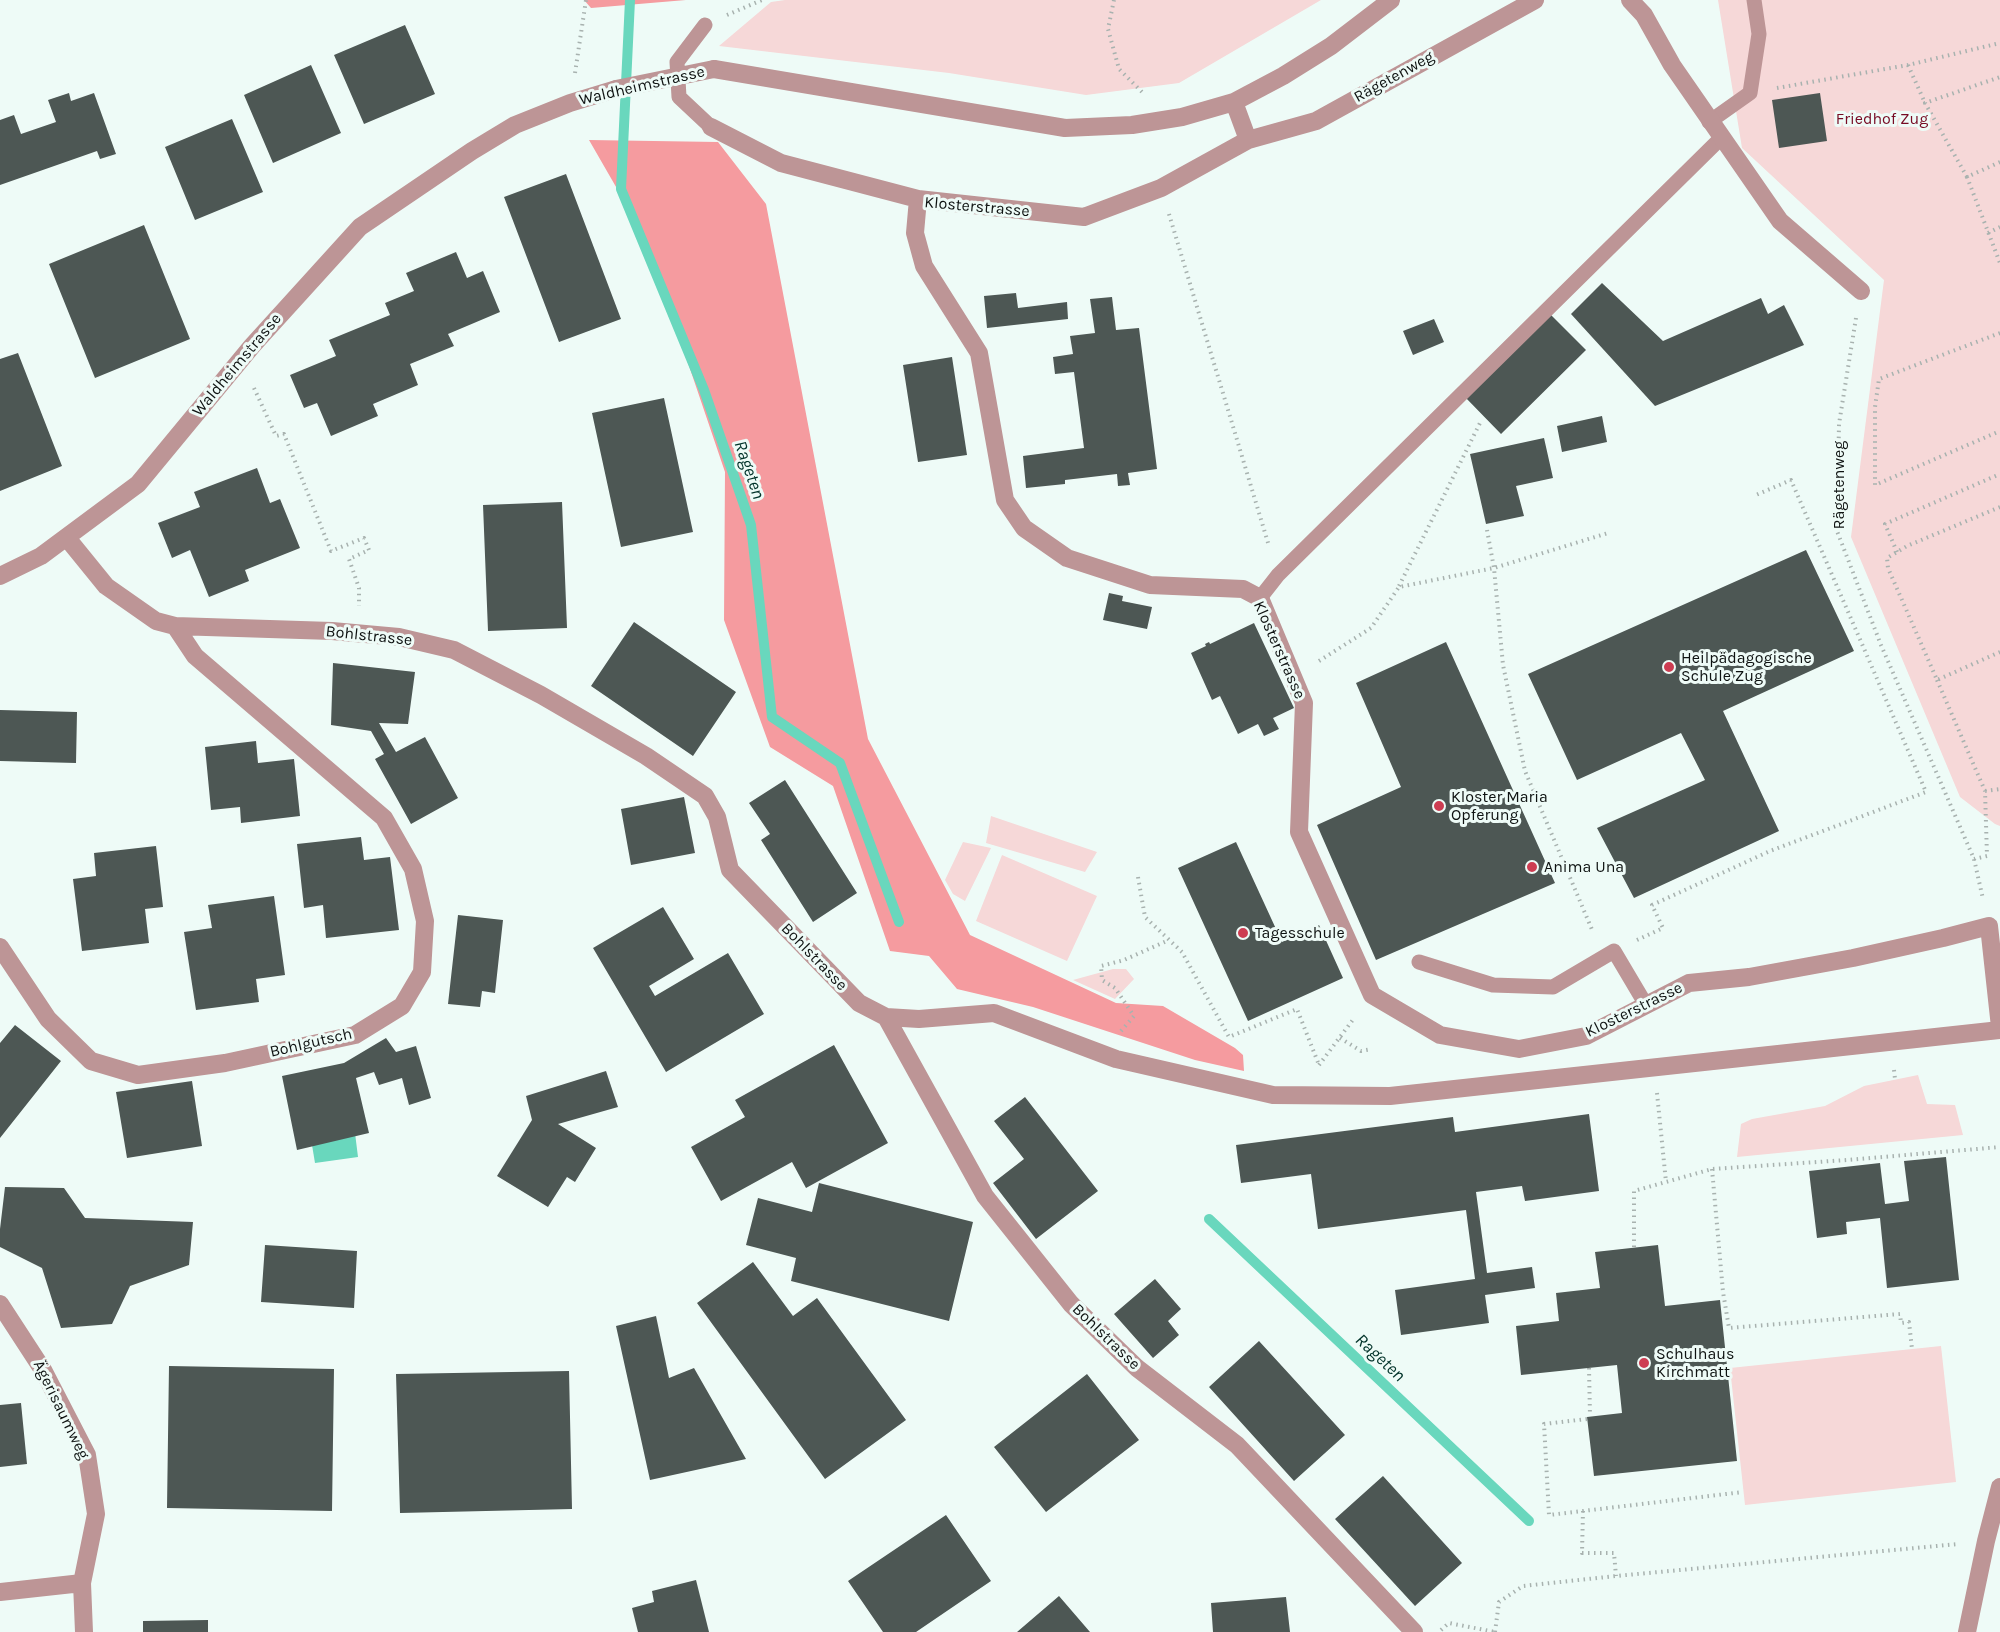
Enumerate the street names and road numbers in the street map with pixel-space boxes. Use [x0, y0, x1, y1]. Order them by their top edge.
street label: Rägetenweg [1351, 47, 1437, 107]
street label: Waldheimstrasse [577, 62, 707, 110]
street label: Klosterstrasse [924, 193, 1030, 221]
street label: Waldheimstrasse [188, 310, 286, 420]
street label: Rägetenweg [1829, 441, 1849, 529]
street label: Klosterstrasse [1249, 598, 1309, 702]
street label: Bohlstrasse [325, 622, 413, 650]
street label: Bohlstrasse [777, 919, 851, 995]
street label: Klosterstrasse [1582, 978, 1686, 1042]
street label: Bohlgutsch [268, 1024, 354, 1062]
street label: Bohlstrasse [1068, 1300, 1144, 1374]
street label: Ägerisaumweg [29, 1357, 93, 1463]

